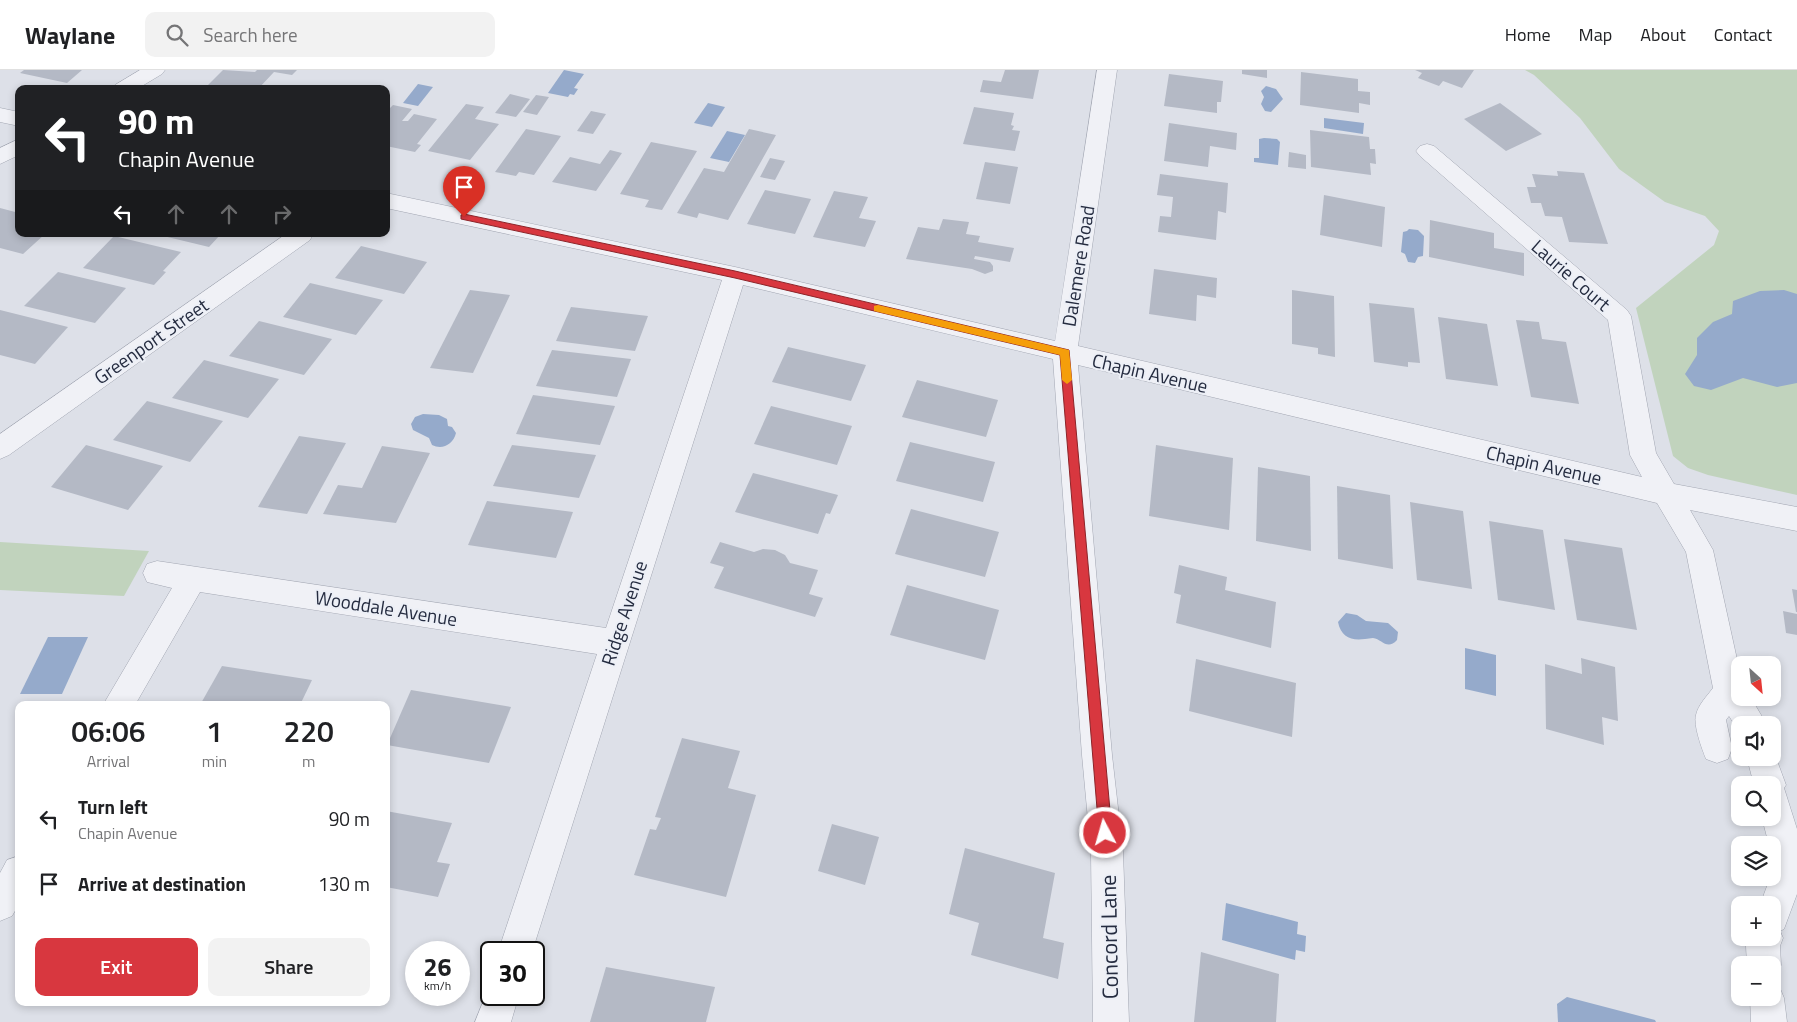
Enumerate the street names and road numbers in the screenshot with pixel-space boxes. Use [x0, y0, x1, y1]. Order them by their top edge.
street label: Dalemere Road [1054, 203, 1101, 329]
street label: Laurie Court [1525, 232, 1618, 318]
street label: Greenport Street [88, 290, 214, 391]
street label: Chapin Avenue [1089, 345, 1211, 400]
street label: Chapin Avenue [1483, 437, 1605, 492]
street label: Ridge Avenue [593, 557, 654, 669]
street label: Wooddale Avenue [313, 582, 459, 633]
street label: Concord Lane [1091, 874, 1127, 1000]

